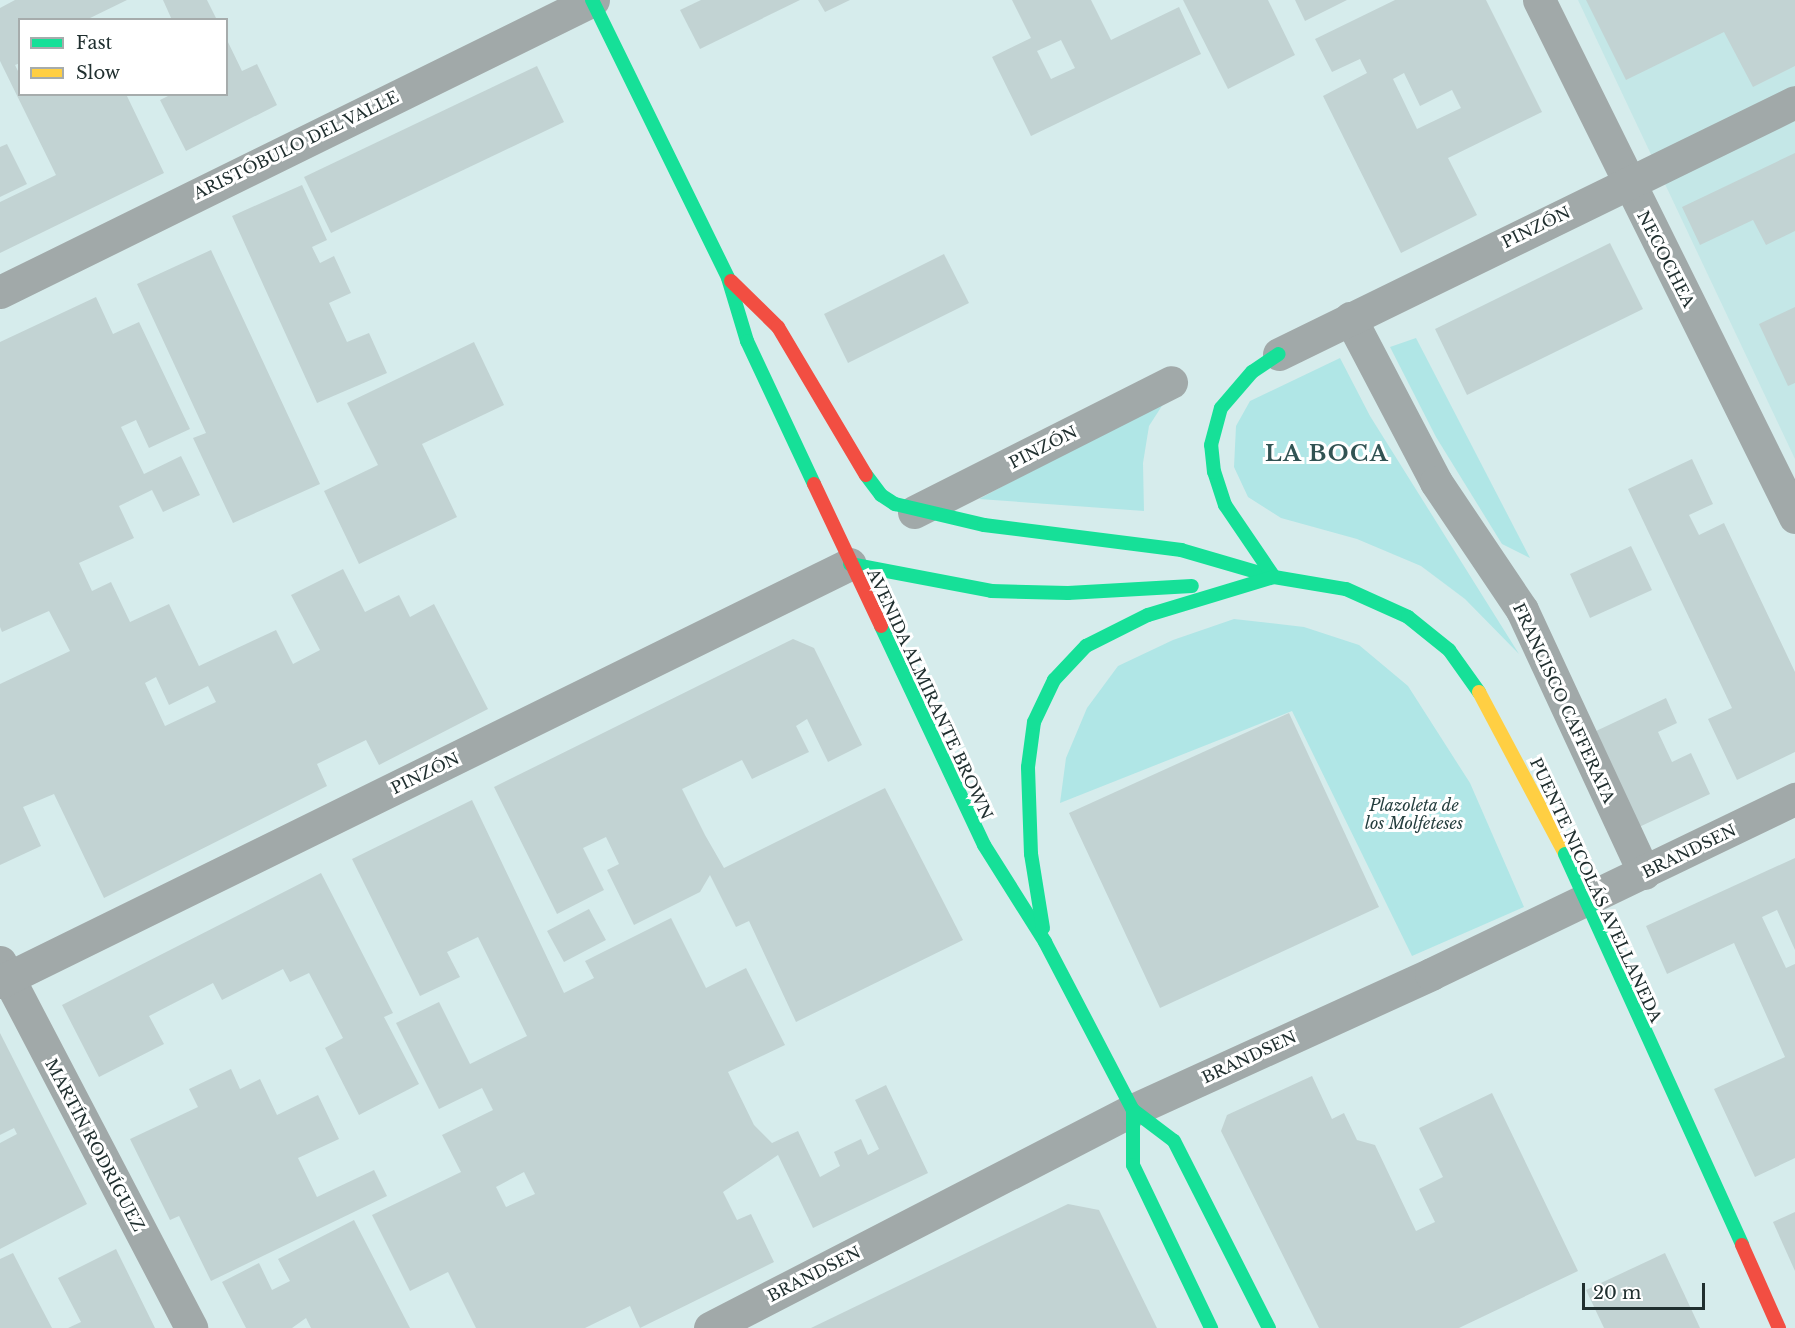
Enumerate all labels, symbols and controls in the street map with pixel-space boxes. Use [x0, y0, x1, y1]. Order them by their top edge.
legend [18, 18, 228, 96]
text: Fast [76, 32, 112, 54]
text: Slow [76, 62, 120, 84]
street label: ARISTÓBULO DEL VALLE [190, 87, 402, 203]
street label: PINZÓN [1499, 202, 1573, 252]
street label: NECOCHEA [1633, 208, 1699, 310]
street label: PINZÓN [1006, 422, 1080, 472]
district label: LA BOCA [1265, 441, 1389, 467]
street label: AVENIDA ALMIRANTE BROWN [863, 565, 997, 823]
street label: FRANCISCO CAFFERATA [1509, 600, 1619, 806]
street label: PINZÓN [388, 748, 462, 798]
street label: PUENTE NICOLÁS AVELLANEDA [1526, 754, 1666, 1026]
park label: Plazoleta de los Molfeteses [1365, 795, 1463, 833]
street label: BRANDSEN [1639, 820, 1739, 882]
street label: BRANDSEN [1199, 1027, 1299, 1087]
street label: MARTÍN RODRÍGUEZ [41, 1056, 149, 1234]
street label: BRANDSEN [764, 1242, 864, 1306]
scale bar [1585, 1271, 1708, 1309]
text: 20 m [1593, 1282, 1641, 1304]

